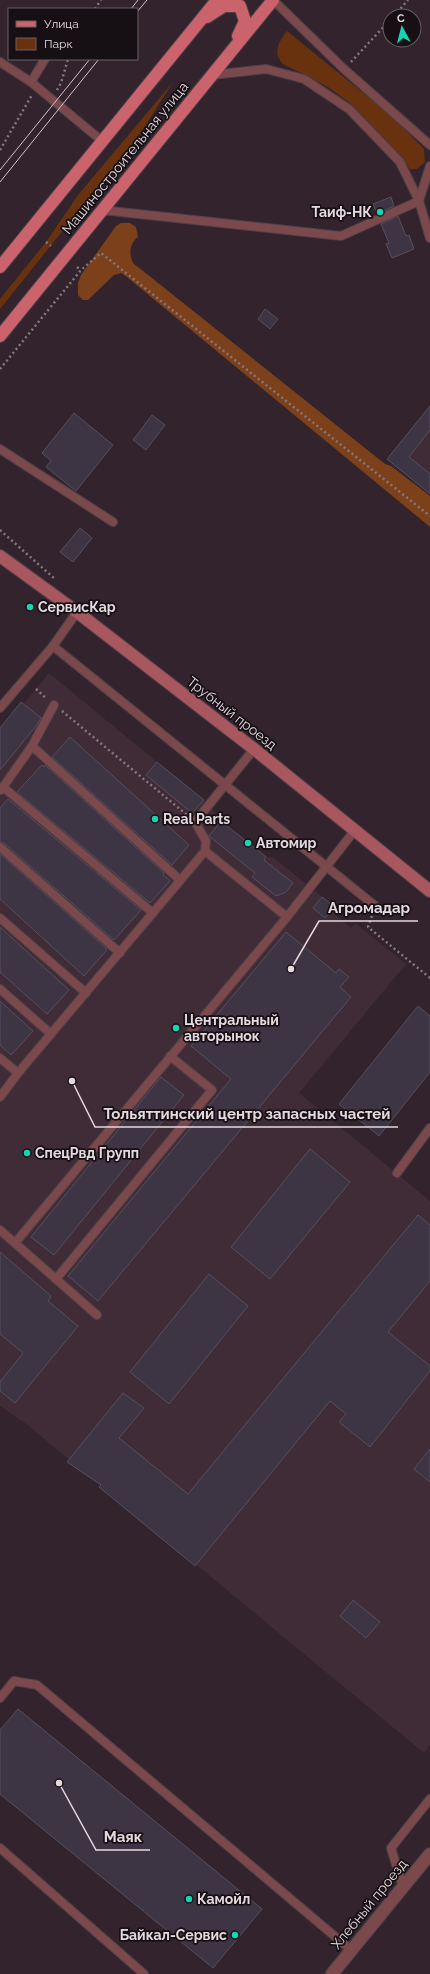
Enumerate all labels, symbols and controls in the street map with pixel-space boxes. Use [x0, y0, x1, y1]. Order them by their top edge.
legend [8, 8, 138, 60]
north arrow [382, 8, 422, 48]
text: С [396, 12, 406, 25]
text: Улица [44, 17, 79, 31]
text: Парк [44, 37, 73, 51]
street label: Машиностроительная улица [59, 79, 191, 237]
place label: Таиф-НК [312, 204, 372, 220]
marker: Таиф-НК [375, 207, 385, 217]
place label: СервисКар [38, 599, 116, 615]
marker: СервисКар [25, 602, 35, 612]
street label: Трубный проезд [184, 673, 280, 753]
place label: Real Parts [163, 811, 230, 827]
marker: Real Parts [150, 814, 160, 824]
place label: Автомир [256, 835, 317, 851]
marker: Автомир [243, 838, 253, 848]
callout: Агромадар [319, 894, 418, 921]
text: Агромадар [328, 899, 411, 917]
place label: Центральный авторынок [184, 1012, 279, 1044]
marker: Центральный авторынок [171, 1023, 181, 1033]
callout: Тольяттинский центр запасных частей [95, 1100, 398, 1127]
text: Тольяттинский центр запасных частей [103, 1105, 391, 1123]
place label: СпецРвд Групп [35, 1145, 139, 1161]
marker: СпецРвд Групп [22, 1148, 32, 1158]
callout: Маяк [96, 1823, 150, 1850]
text: Маяк [104, 1828, 143, 1846]
street label: Хлебный проезд [328, 1856, 410, 1952]
place label: Камойл [197, 1891, 250, 1907]
marker: Камойл [184, 1894, 194, 1904]
place label: Байкал-Сервис [120, 1927, 227, 1943]
marker: Байкал-Сервис [230, 1930, 240, 1940]

